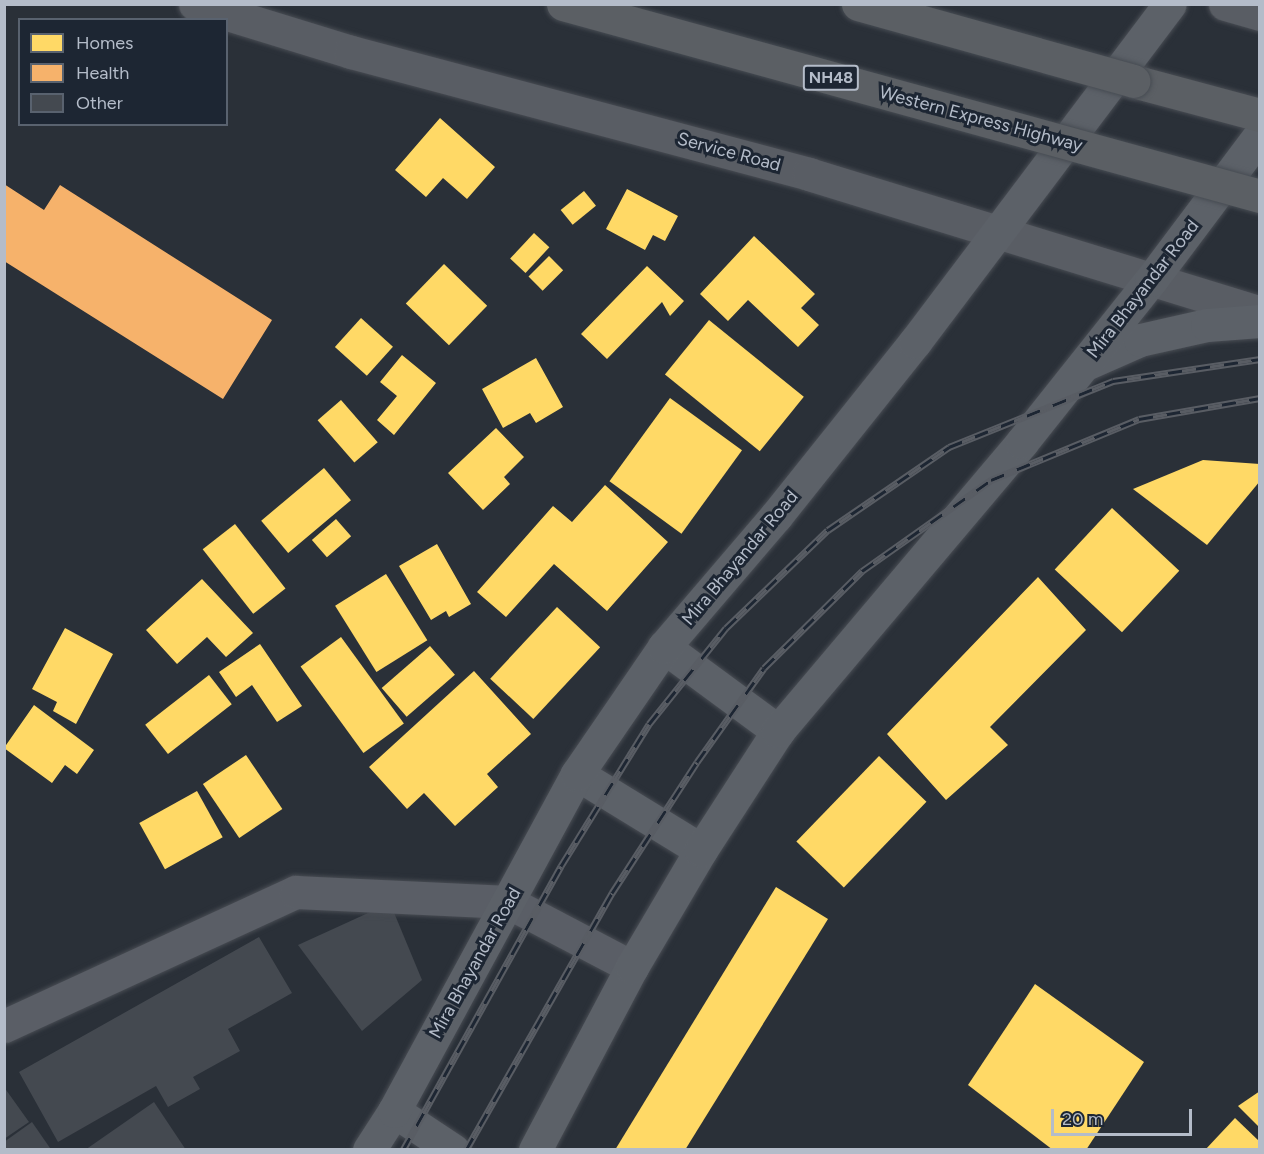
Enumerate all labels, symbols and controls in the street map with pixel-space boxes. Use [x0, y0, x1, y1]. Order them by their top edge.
legend [18, 18, 228, 126]
text: Homes [76, 32, 134, 54]
text: Health [76, 62, 129, 84]
road number: NH48 [802, 65, 860, 91]
street label: Western Express Highway [877, 81, 1085, 157]
text: Other [76, 92, 123, 114]
street label: Service Road [675, 128, 783, 176]
street label: Mira Bhayandar Road [1082, 216, 1204, 362]
street label: Mira Bhayandar Road [677, 486, 803, 630]
street label: Mira Bhayandar Road [424, 884, 526, 1042]
scale bar [1054, 1097, 1195, 1135]
text: 20 m [1062, 1108, 1103, 1130]

